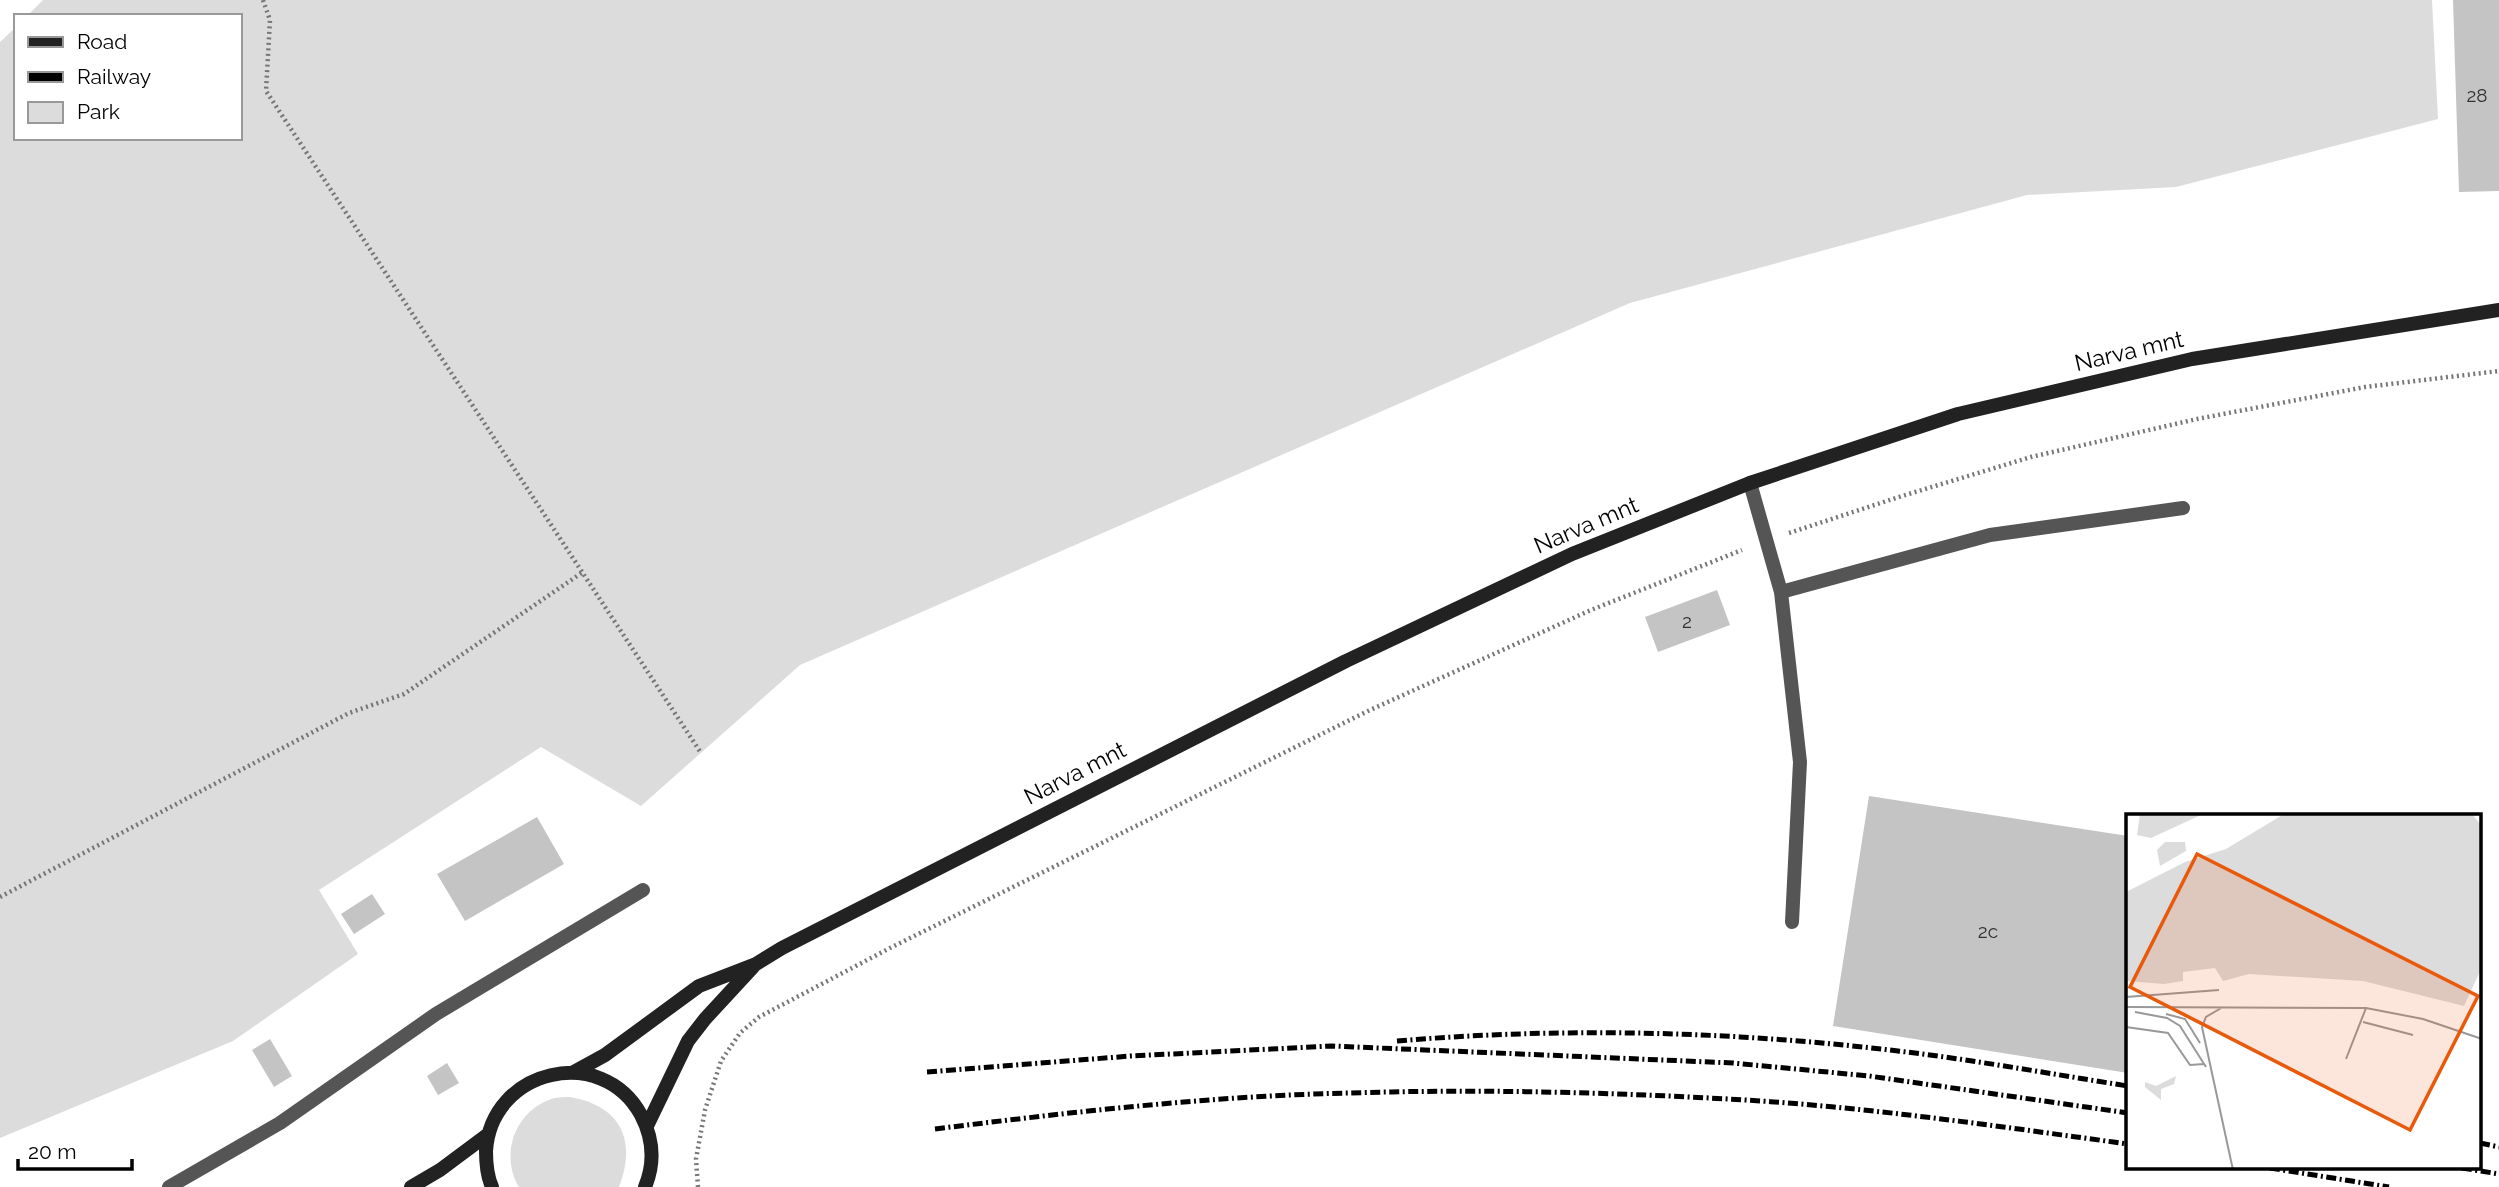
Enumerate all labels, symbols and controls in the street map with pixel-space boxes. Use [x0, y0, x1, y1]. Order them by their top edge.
legend [14, 14, 242, 140]
text: Road [77, 29, 127, 54]
text: Railway [77, 64, 151, 89]
house number: 28 [2466, 84, 2488, 106]
text: Park [77, 99, 120, 124]
street label: Narva mnt [2072, 325, 2186, 376]
street label: Narva mnt [1530, 490, 1642, 559]
house number: 2 [1682, 610, 1692, 632]
street label: Narva mnt [1019, 735, 1130, 810]
inset map [2126, 814, 2482, 1170]
house number: 2c [1978, 920, 1998, 942]
scale bar [18, 1128, 131, 1172]
text: 20 m [28, 1139, 76, 1164]

